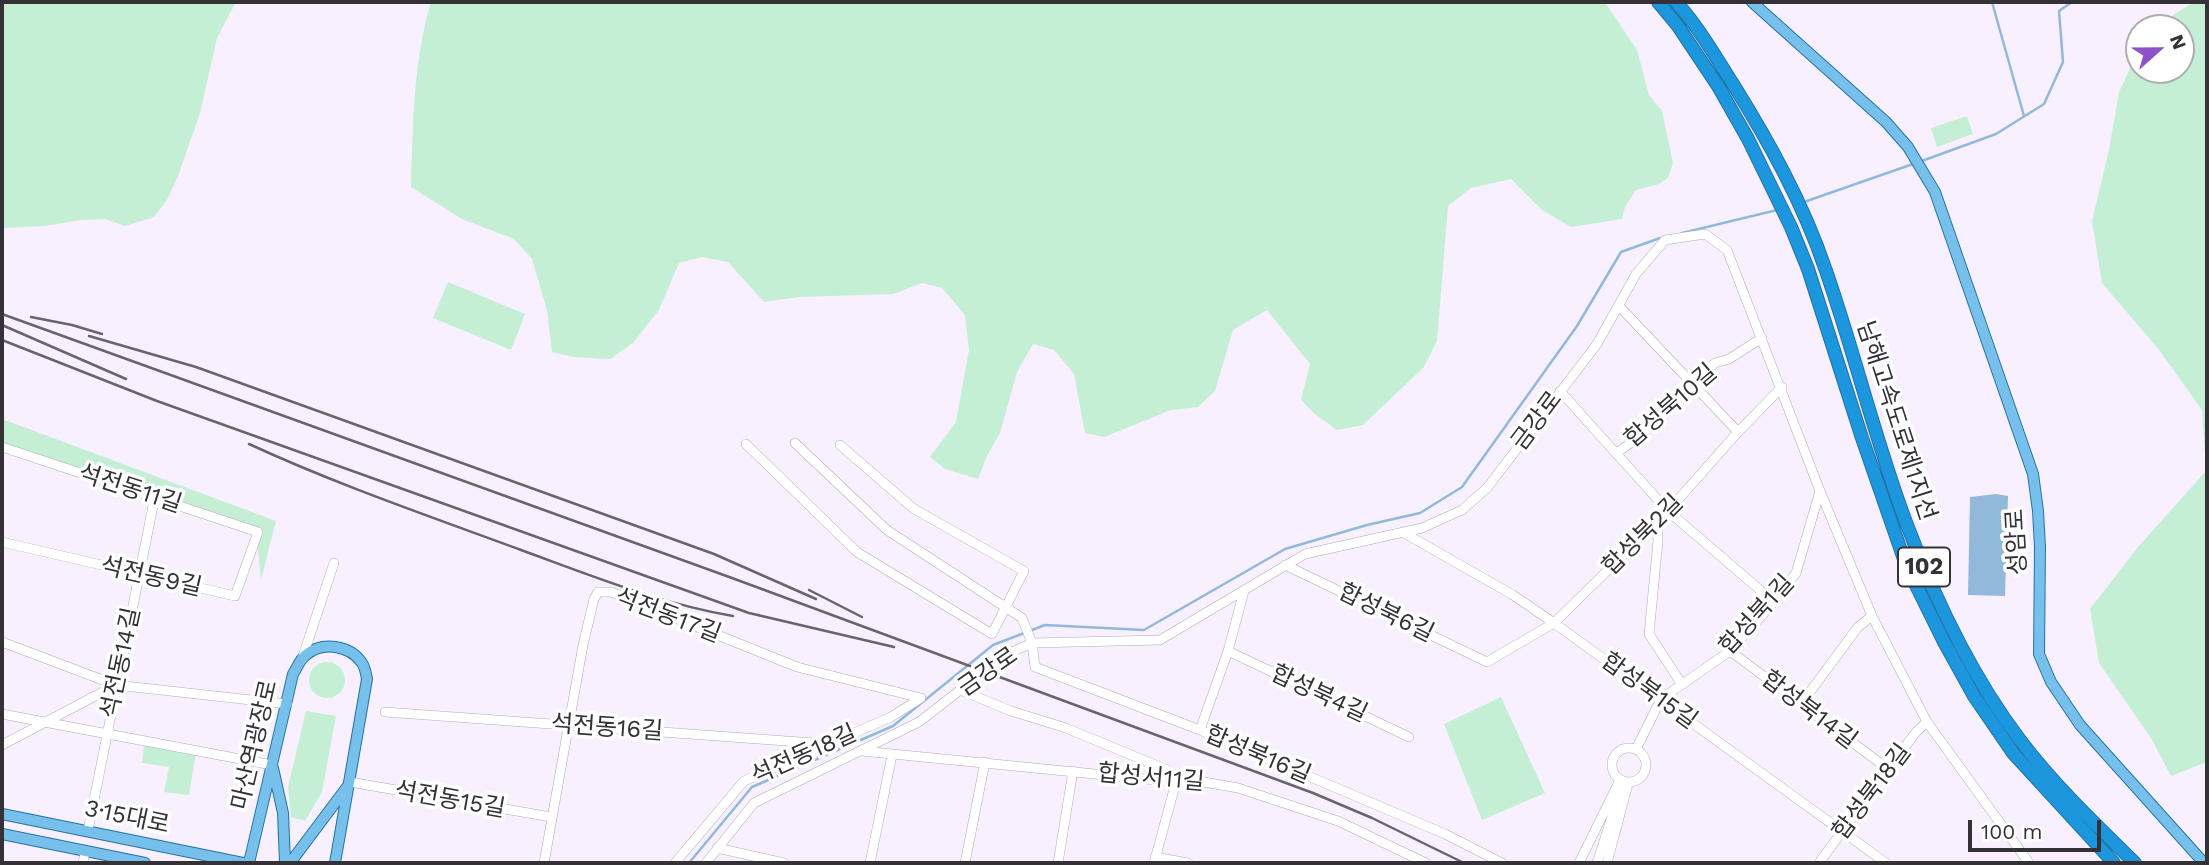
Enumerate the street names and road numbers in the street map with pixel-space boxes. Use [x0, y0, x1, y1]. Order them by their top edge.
street label: 남해고속도로제1지선 [1850, 318, 1942, 524]
street label: 합성북10길 [1619, 358, 1723, 454]
street label: 금강로 [1506, 386, 1568, 456]
street label: 석전동11길 [75, 459, 185, 519]
street label: 합성북2길 [1597, 489, 1689, 581]
street label: 성암로 [2001, 508, 2033, 576]
road number: 102 [1898, 548, 1950, 586]
street label: 석전동9길 [98, 551, 204, 603]
street label: 합성북1길 [1714, 569, 1800, 661]
street label: 합성북6길 [1333, 578, 1439, 648]
street label: 석전동17길 [611, 583, 725, 649]
street label: 석전동14길 [95, 605, 147, 721]
street label: 금강로 [953, 641, 1023, 703]
street label: 합성북15길 [1595, 647, 1703, 735]
street label: 합성북4길 [1266, 659, 1372, 729]
street label: 합성북14길 [1755, 665, 1863, 755]
street label: 마산역광장로 [226, 677, 284, 813]
street label: 석전동16길 [550, 710, 664, 746]
street label: 석전동18길 [747, 719, 861, 791]
street label: 합성북16길 [1201, 720, 1315, 790]
street label: 합성북18길 [1827, 738, 1917, 846]
street label: 합성서11길 [1096, 759, 1206, 797]
street label: 석전동15길 [393, 776, 507, 824]
street label: 3·15대로 [82, 794, 172, 840]

